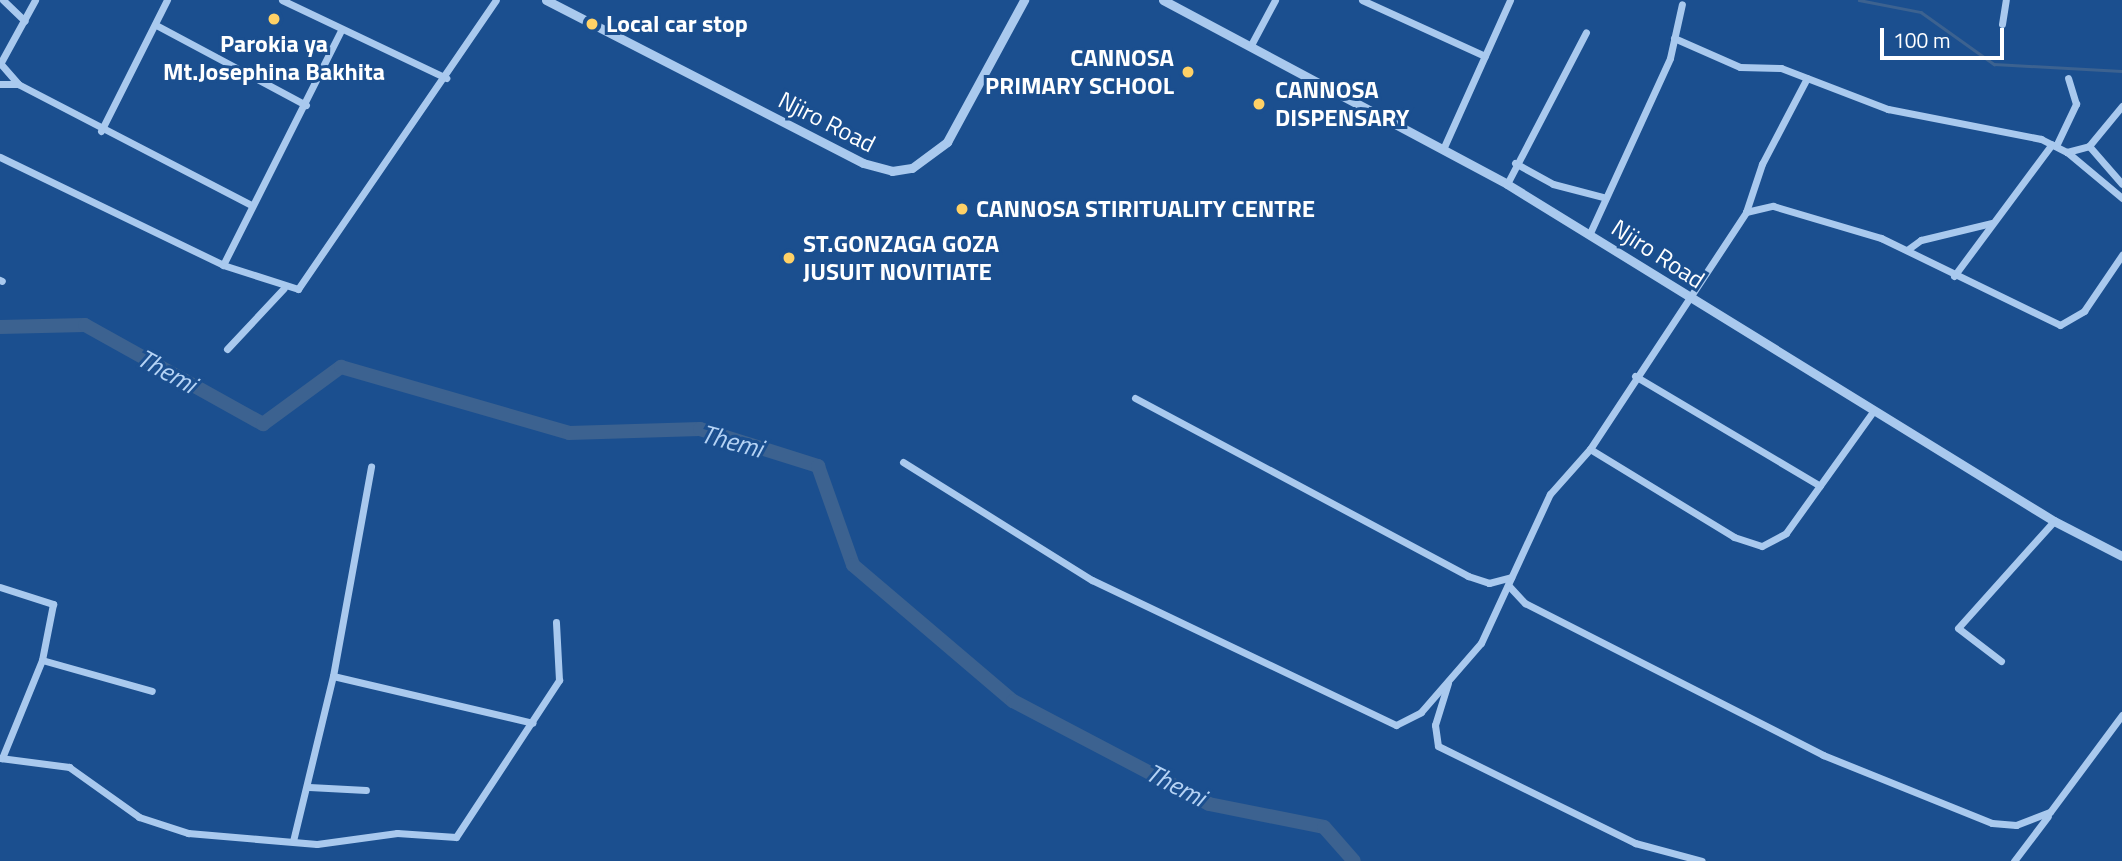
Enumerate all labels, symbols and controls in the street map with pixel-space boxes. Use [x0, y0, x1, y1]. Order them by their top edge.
place label: Local car stop [606, 10, 748, 38]
marker: Parokia ya Mt.Josephina Bakhita [266, 11, 282, 27]
scale bar [1884, 14, 2008, 58]
marker: Local car stop [584, 16, 600, 32]
text: 100 m [1893, 24, 1950, 56]
place label: Parokia ya Mt.Josephina Bakhita [163, 30, 385, 86]
place label: CANNOSA PRIMARY SCHOOL [985, 44, 1174, 100]
marker: CANNOSA PRIMARY SCHOOL [1180, 64, 1196, 80]
place label: CANNOSA DISPENSARY [1275, 76, 1409, 132]
street label: Njiro Road [774, 85, 880, 159]
marker: CANNOSA DISPENSARY [1249, 94, 1269, 114]
place label: CANNOSA STIRITUALITY CENTRE [976, 195, 1315, 223]
marker: CANNOSA STIRITUALITY CENTRE [954, 201, 970, 217]
street label: Njiro Road [1606, 213, 1710, 295]
place label: ST.GONZAGA GOZA JUSUIT NOVITIATE [803, 230, 999, 286]
marker: ST.GONZAGA GOZA JUSUIT NOVITIATE [781, 250, 797, 266]
water label: Themi [132, 342, 202, 400]
water label: Themi [698, 418, 766, 464]
water label: Themi [1141, 757, 1211, 813]

